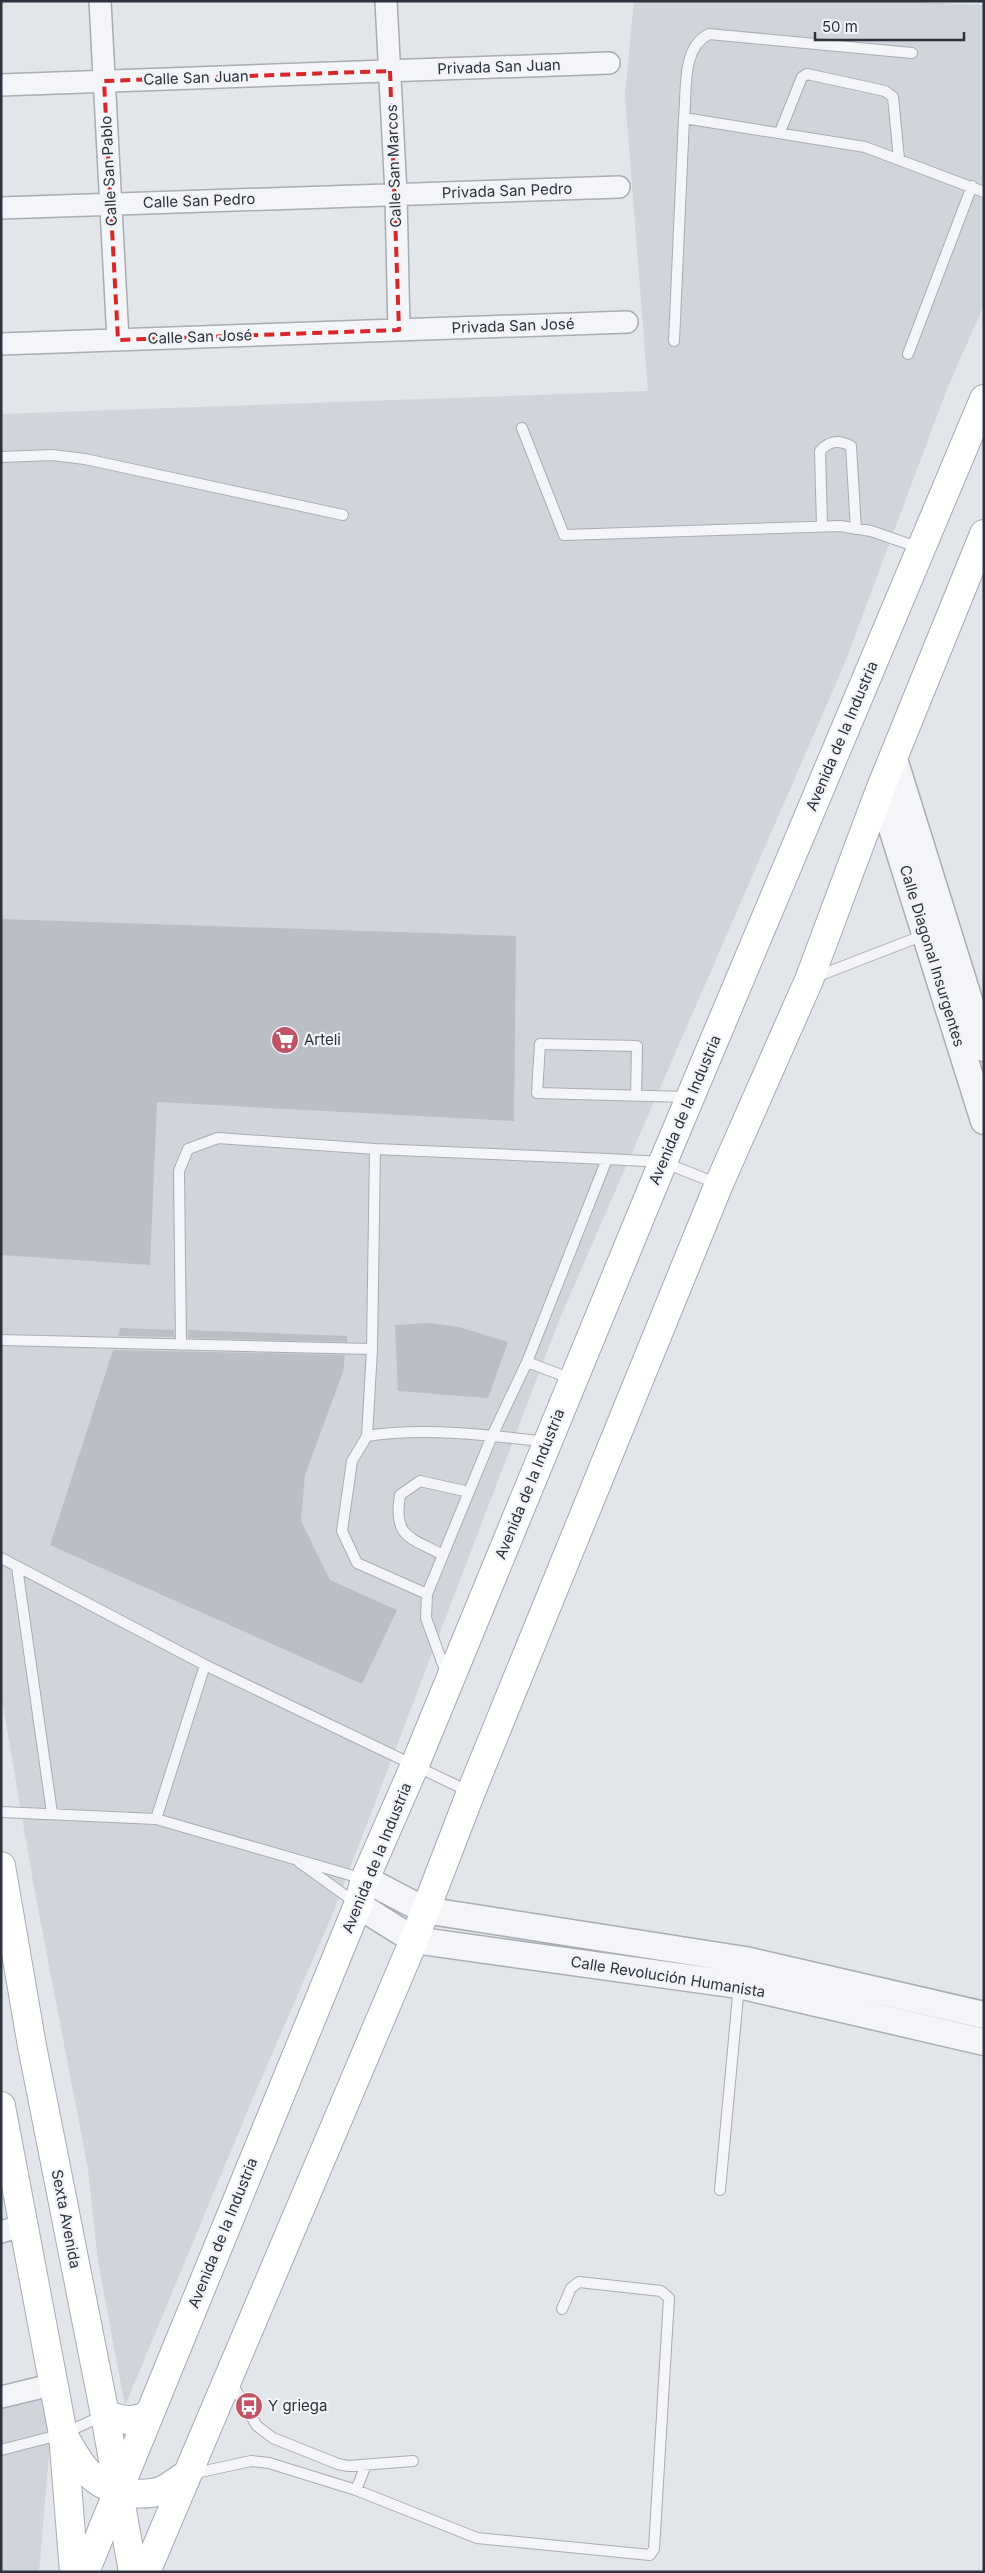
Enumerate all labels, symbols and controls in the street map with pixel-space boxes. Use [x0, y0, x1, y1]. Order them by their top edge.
scale bar [815, 10, 964, 42]
text: 50 m [822, 17, 858, 36]
street label: Privada San Juan [437, 55, 561, 78]
street label: Calle San Juan [143, 66, 249, 89]
street label: Calle San Marcos [382, 104, 405, 228]
street label: Calle San Pablo [96, 115, 121, 227]
street label: Privada San Pedro [441, 179, 573, 202]
street label: Calle San Pedro [142, 189, 256, 212]
street label: Privada San José [451, 314, 575, 337]
street label: Calle San José [147, 325, 253, 348]
street label: Avenida de la Industria [801, 658, 882, 813]
street label: Calle Diagonal Insurgentes [896, 863, 969, 1049]
supermarket icon: Arteli [270, 1025, 300, 1055]
place label: Arteli [304, 1030, 341, 1049]
street label: Avenida de la Industria [644, 1032, 725, 1187]
street label: Avenida de la Industria [491, 1406, 568, 1562]
street label: Avenida de la Industria [338, 1780, 415, 1936]
street label: Calle Revolución Humanista [569, 1952, 767, 2001]
street label: Avenida de la Industria [184, 2155, 261, 2311]
street label: Sexta Avenida [48, 2168, 85, 2270]
bus stop icon: Y griega [234, 2391, 264, 2421]
place label: Y griega [268, 2396, 327, 2415]

